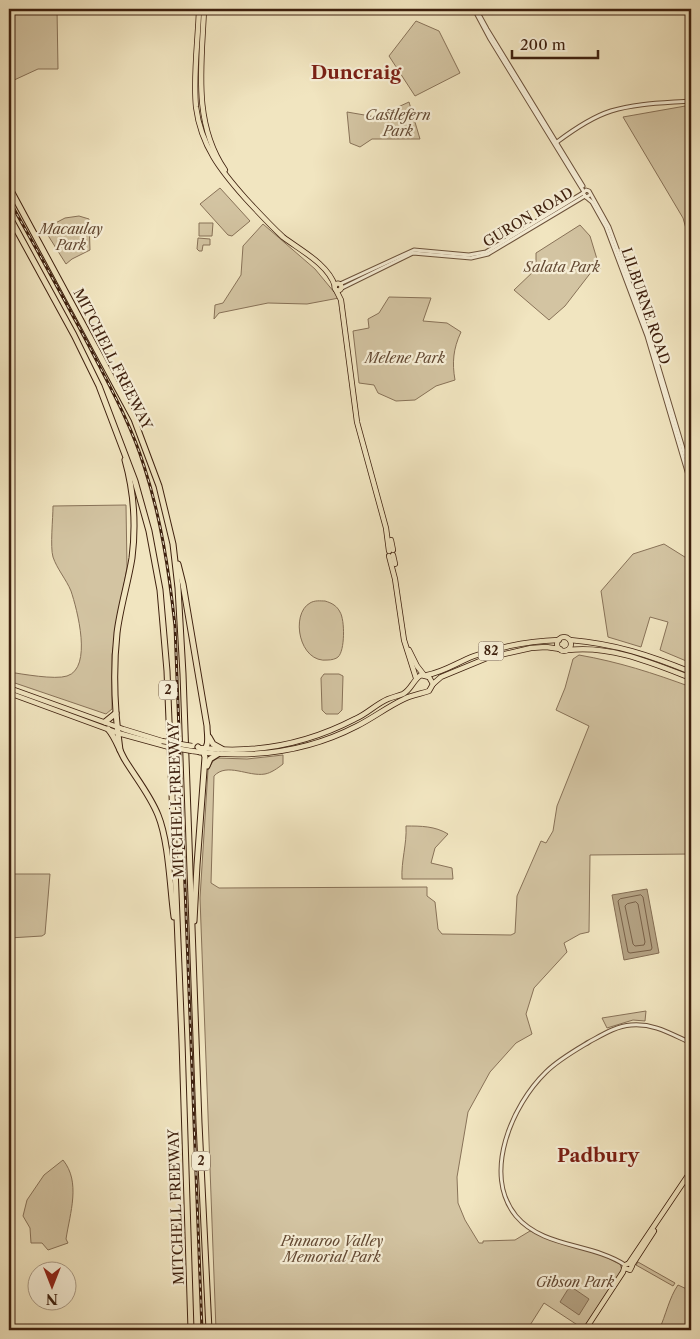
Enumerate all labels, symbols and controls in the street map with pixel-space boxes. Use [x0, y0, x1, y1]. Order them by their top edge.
scale bar [512, 28, 599, 60]
text: 200 m [520, 35, 566, 54]
district label: Duncraig [311, 61, 402, 84]
park label: Castlefern Park [365, 106, 431, 140]
street label: GURON ROAD [480, 183, 576, 251]
park label: Macaulay Park [37, 220, 103, 254]
street label: LILBURNE ROAD [618, 245, 674, 367]
park label: Salata Park [523, 258, 601, 276]
street label: MITCHELL FREEWAY [70, 285, 157, 434]
park label: Melene Park [363, 349, 446, 367]
road number: 82 [478, 641, 504, 660]
road number: 2 [159, 680, 177, 700]
street label: MITCHELL FREEWAY [164, 721, 188, 878]
street label: MITCHELL FREEWAY [164, 1128, 188, 1285]
district label: Padbury [557, 1144, 640, 1167]
road number: 2 [192, 1152, 210, 1170]
park label: Pinnaroo Valley Memorial Park [280, 1232, 383, 1266]
north arrow [28, 1262, 78, 1312]
park label: Gibson Park [536, 1273, 615, 1291]
text: N [46, 1290, 58, 1308]

